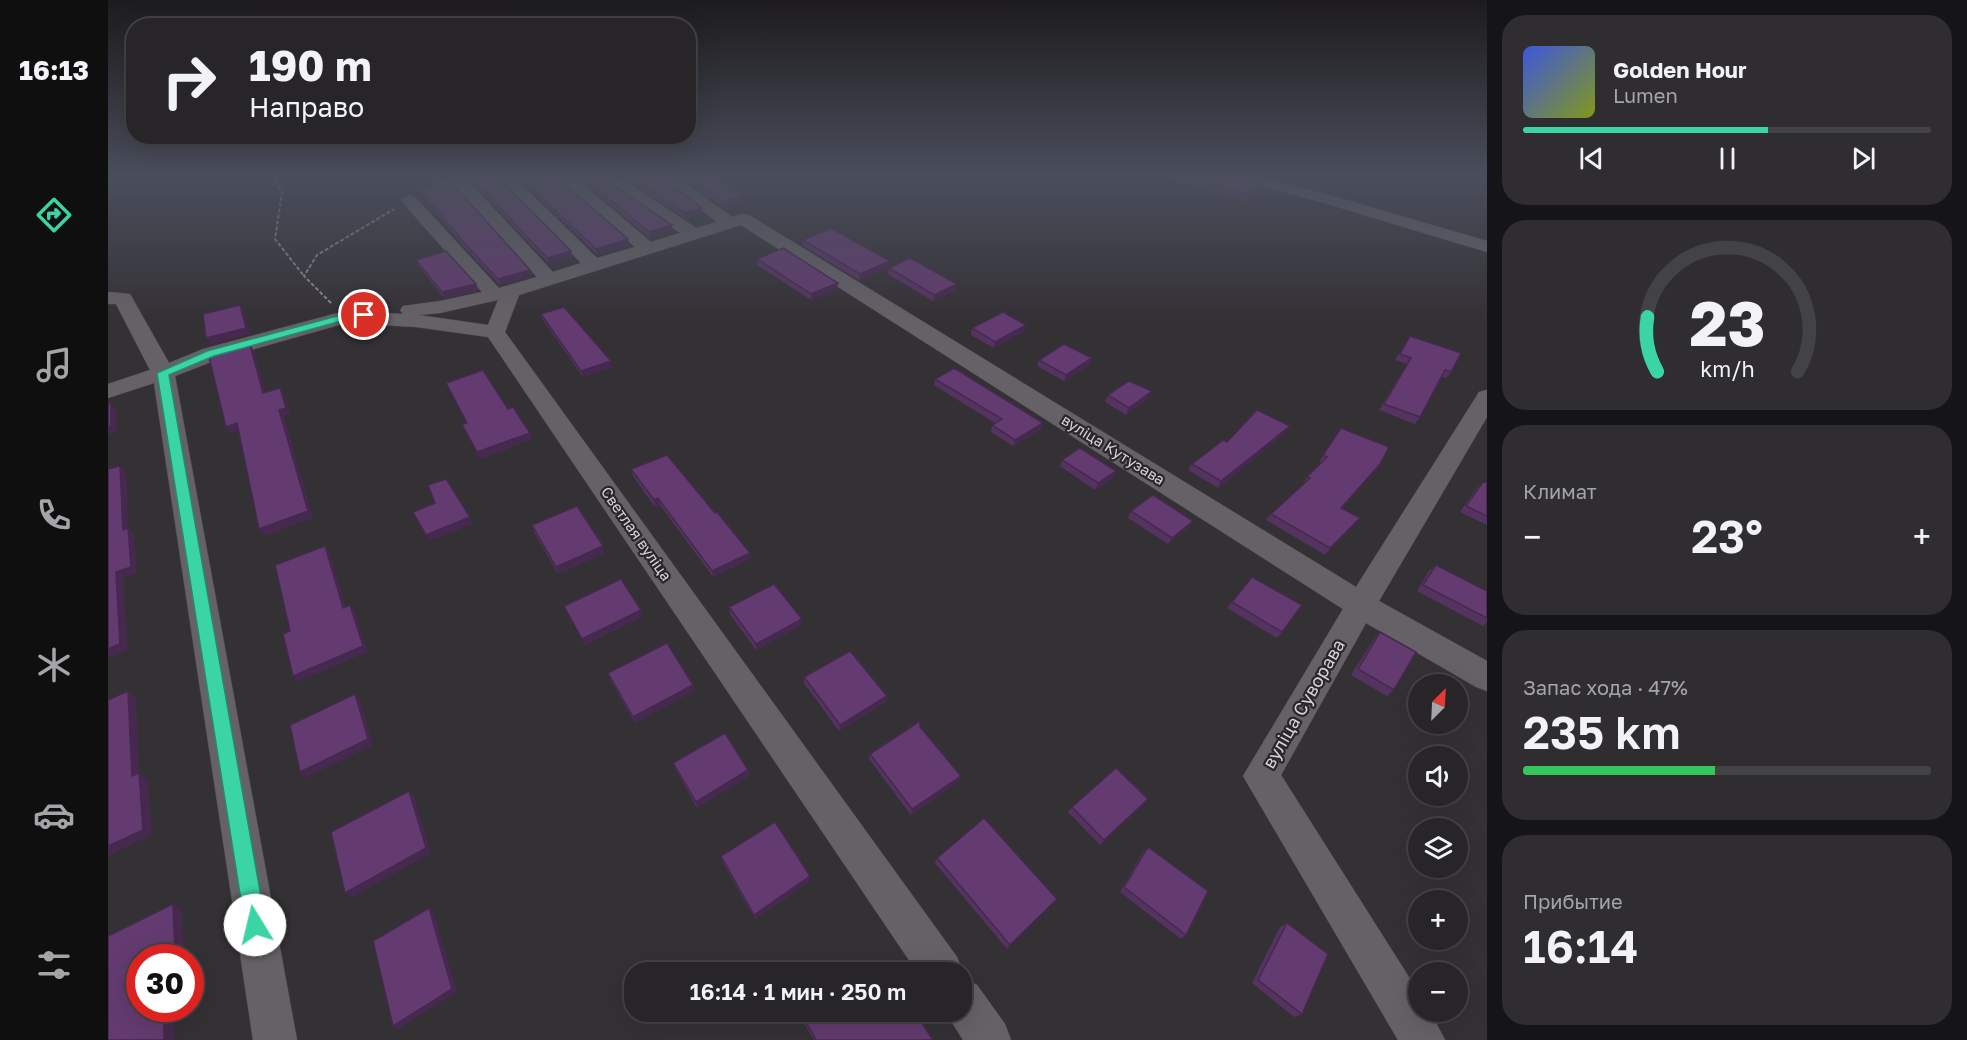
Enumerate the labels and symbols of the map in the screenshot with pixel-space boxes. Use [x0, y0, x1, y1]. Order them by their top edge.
pin [338, 289, 389, 340]
street label: вуліца Кутузава [1059, 410, 1169, 488]
street label: Светлая вуліца [598, 483, 676, 584]
street label: вуліца Суворава [1257, 635, 1349, 772]
north arrow [1408, 674, 1468, 734]
position arrow [223, 893, 287, 957]
speed limit sign: 30 [126, 944, 204, 1022]

